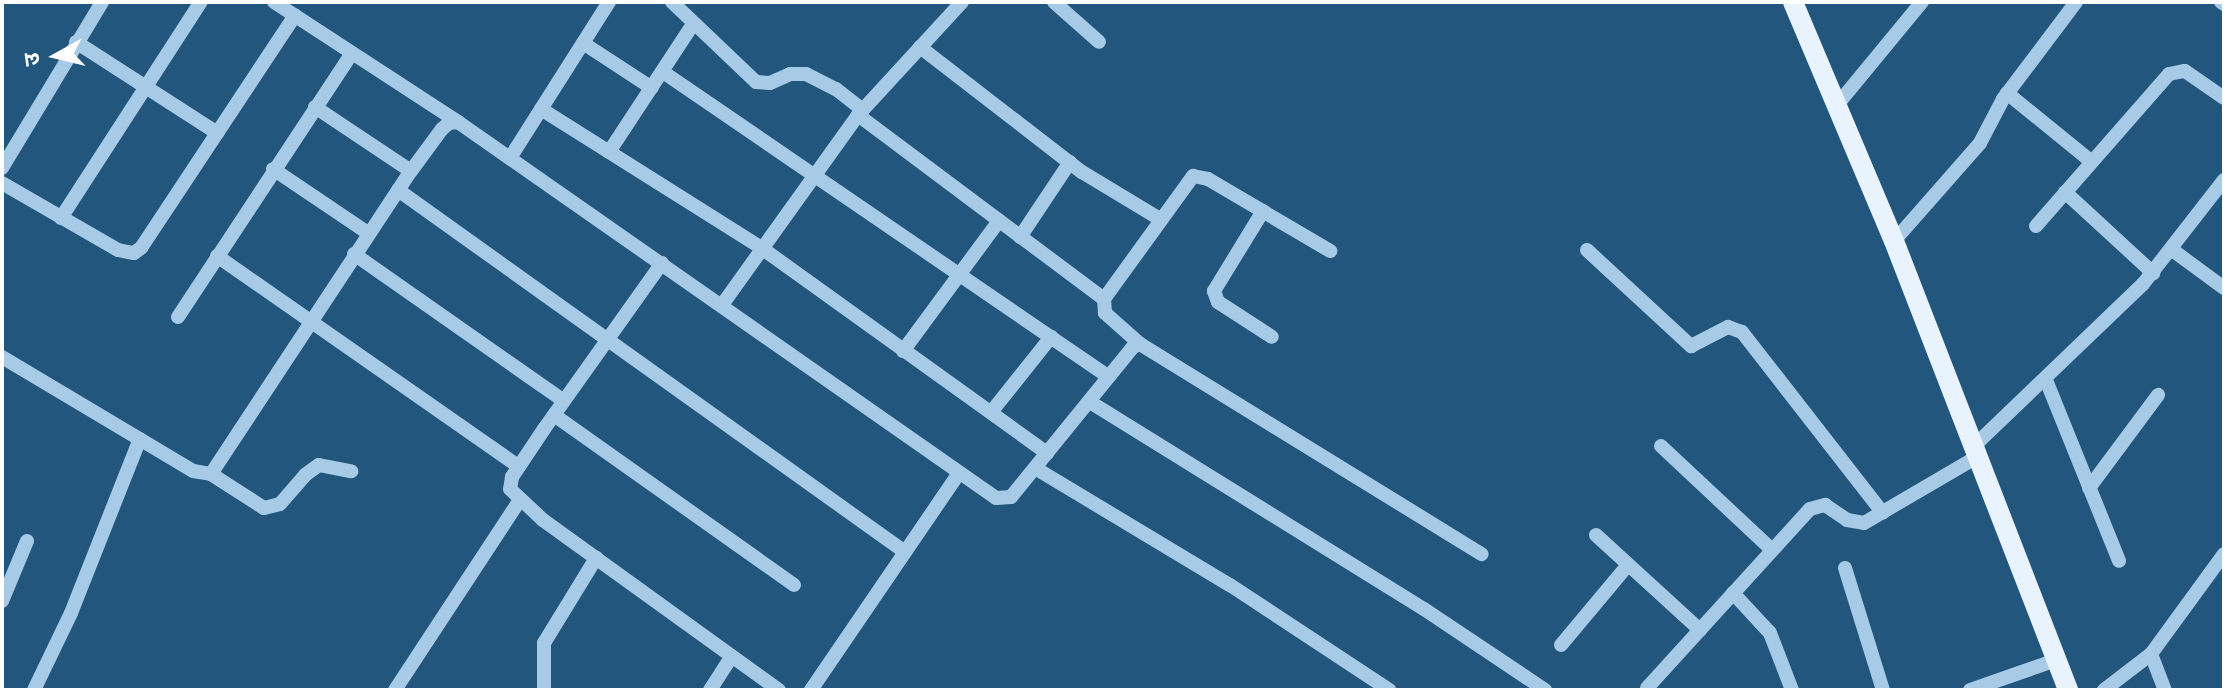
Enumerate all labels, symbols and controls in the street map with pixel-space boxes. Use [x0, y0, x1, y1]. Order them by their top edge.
north arrow [16, 16, 96, 96]
text: उ [17, 51, 46, 68]

